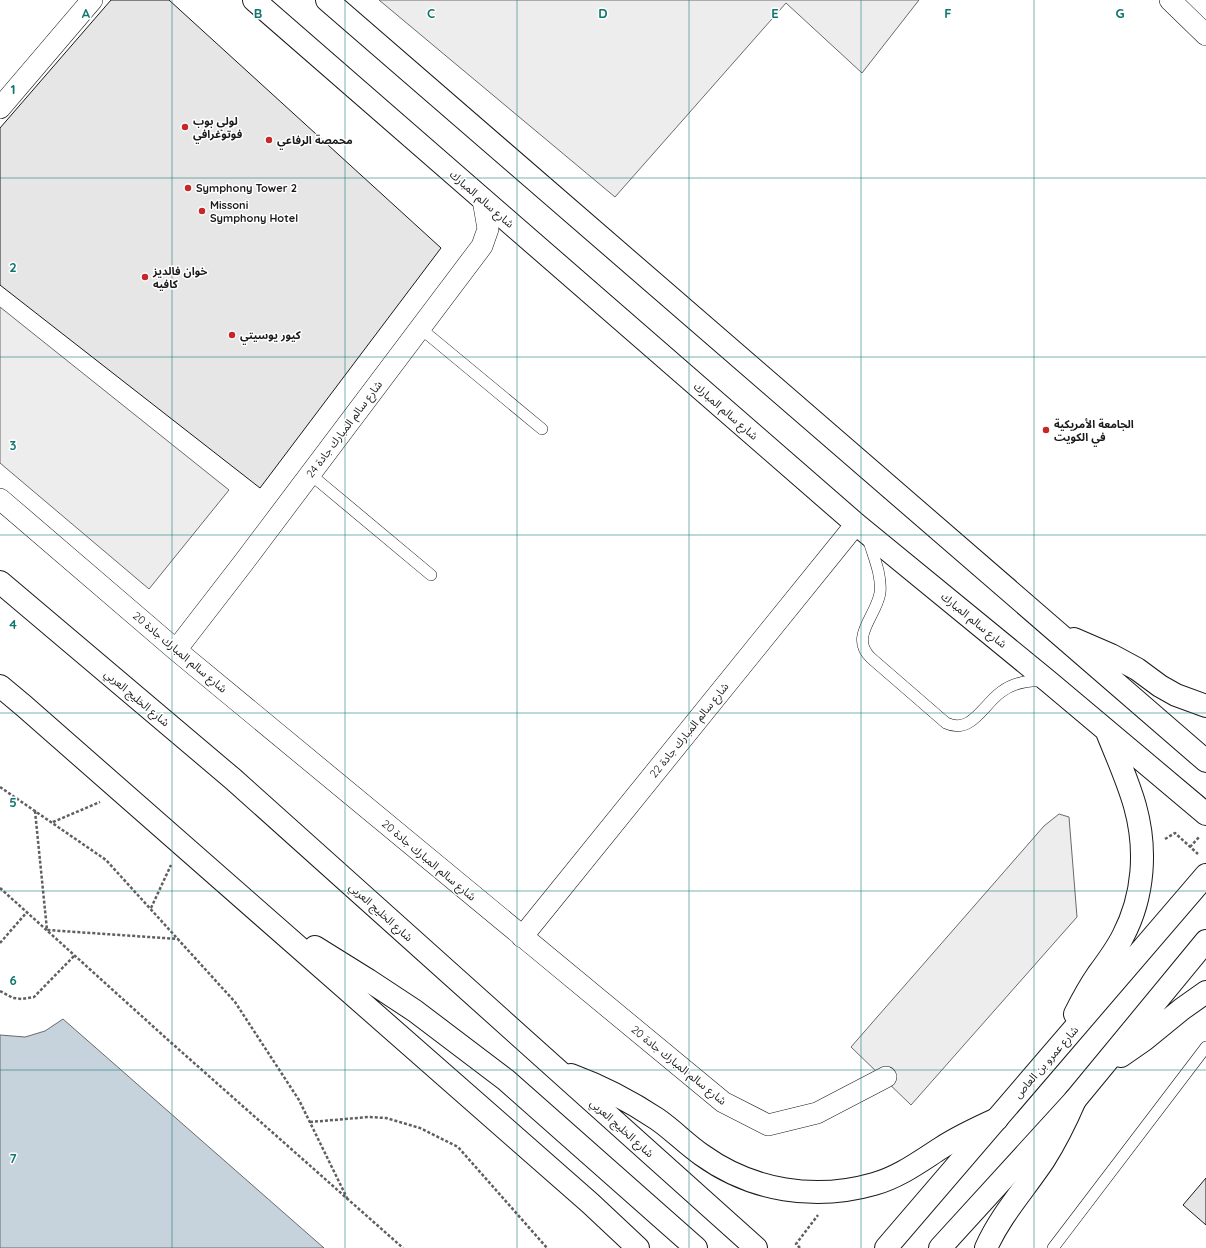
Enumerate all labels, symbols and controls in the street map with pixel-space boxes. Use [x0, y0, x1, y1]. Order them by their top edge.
text: A [82, 5, 91, 21]
text: B [254, 5, 262, 21]
text: C [427, 5, 435, 21]
text: D [598, 5, 608, 21]
text: E [771, 5, 779, 21]
text: F [944, 5, 952, 21]
text: G [1115, 5, 1125, 21]
text: 1 [10, 81, 16, 97]
place label: لولي بوب فوتوغرافي [193, 114, 243, 144]
marker: لولي بوب فوتوغرافي [180, 122, 190, 132]
place label: محمصة الرفاعي [277, 133, 353, 150]
marker: محمصة الرفاعي [264, 135, 274, 145]
street label: شارع سالم المبارك [446, 167, 517, 232]
place label: Symphony Tower 2 [196, 181, 297, 195]
marker: Symphony Tower 2 [183, 183, 193, 193]
place label: Missoni Symphony Hotel [210, 198, 298, 225]
marker: Missoni Symphony Hotel [197, 206, 207, 216]
text: 2 [9, 259, 17, 275]
place label: خوان فالديز كافيه [152, 264, 207, 291]
marker: خوان فالديز كافيه [140, 272, 150, 282]
place label: كيور يوسيتي [240, 328, 302, 345]
marker: كيور يوسيتي [227, 330, 237, 340]
street label: شارع سالم المبارك جادة 24 [303, 377, 387, 481]
street label: شارع سالم المبارك [690, 379, 761, 444]
place label: الجامعة الأمريكية في الكويت [1054, 417, 1134, 447]
marker: الجامعة الأمريكية في الكويت [1041, 425, 1051, 435]
text: 3 [10, 437, 17, 453]
street label: شارع سالم المبارك [937, 589, 1010, 653]
street label: شارع سالم المبارك جادة 20 [129, 609, 230, 697]
text: 4 [9, 616, 17, 632]
street label: شارع الخليج العربي [100, 667, 173, 732]
street label: شارع سالم المبارك جادة 22 [646, 679, 733, 782]
text: 5 [9, 794, 17, 810]
street label: شارع سالم المبارك جادة 20 [378, 817, 479, 905]
street label: شارع الخليج العربي [345, 880, 416, 946]
text: 6 [9, 972, 17, 988]
street label: شارع سالم المبارك جادة 20 [627, 1022, 730, 1110]
street label: شارع عمرو بن العاص [1011, 1023, 1082, 1102]
street label: شارع الخليج العربي [586, 1096, 657, 1162]
text: 7 [9, 1150, 17, 1166]

